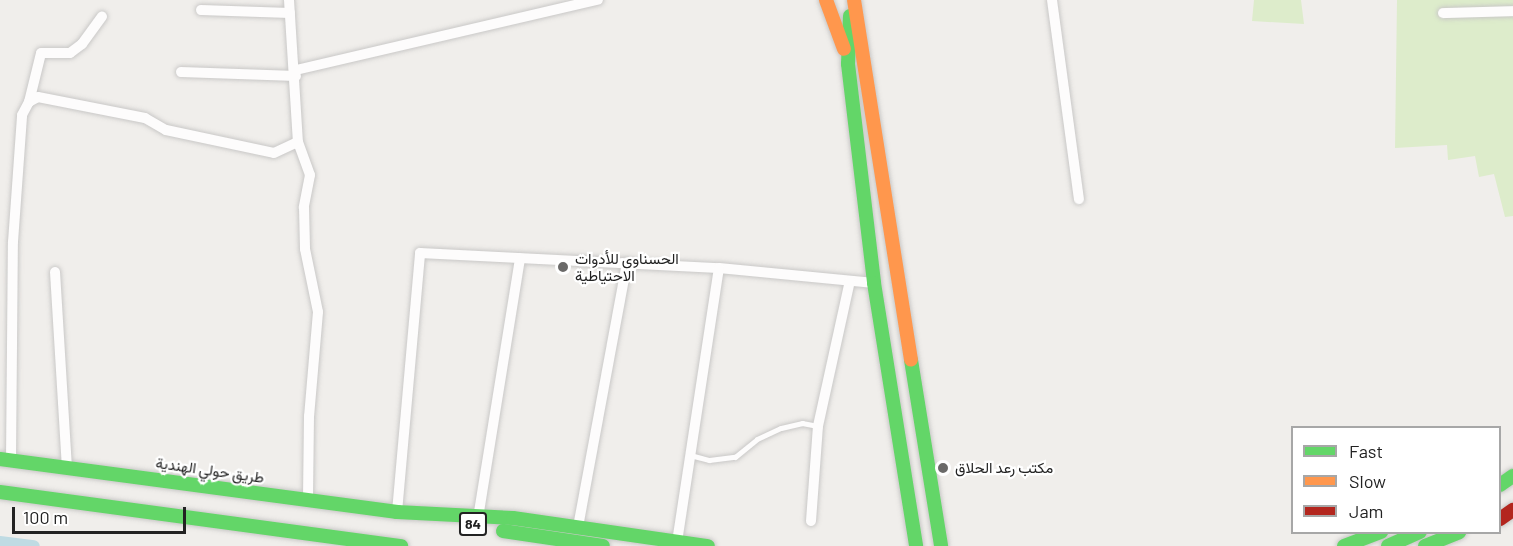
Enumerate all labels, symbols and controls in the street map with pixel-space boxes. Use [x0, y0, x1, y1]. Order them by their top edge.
place label: الحسناوي للأدوات الاحتياطية [575, 249, 679, 284]
marker: الحسناوي للأدوات الاحتياطية [556, 260, 570, 274]
legend [1291, 426, 1501, 534]
text: Fast [1349, 440, 1383, 462]
street label: طريق حولي الهندية [155, 453, 265, 487]
place label: مكتب رعد الحلاق [955, 459, 1053, 477]
marker: مكتب رعد الحلاق [936, 461, 950, 475]
text: Slow [1349, 470, 1386, 492]
scale bar [15, 495, 189, 533]
text: Jam [1349, 500, 1383, 522]
text: 100 m [23, 506, 68, 528]
road number: 84 [458, 513, 488, 535]

